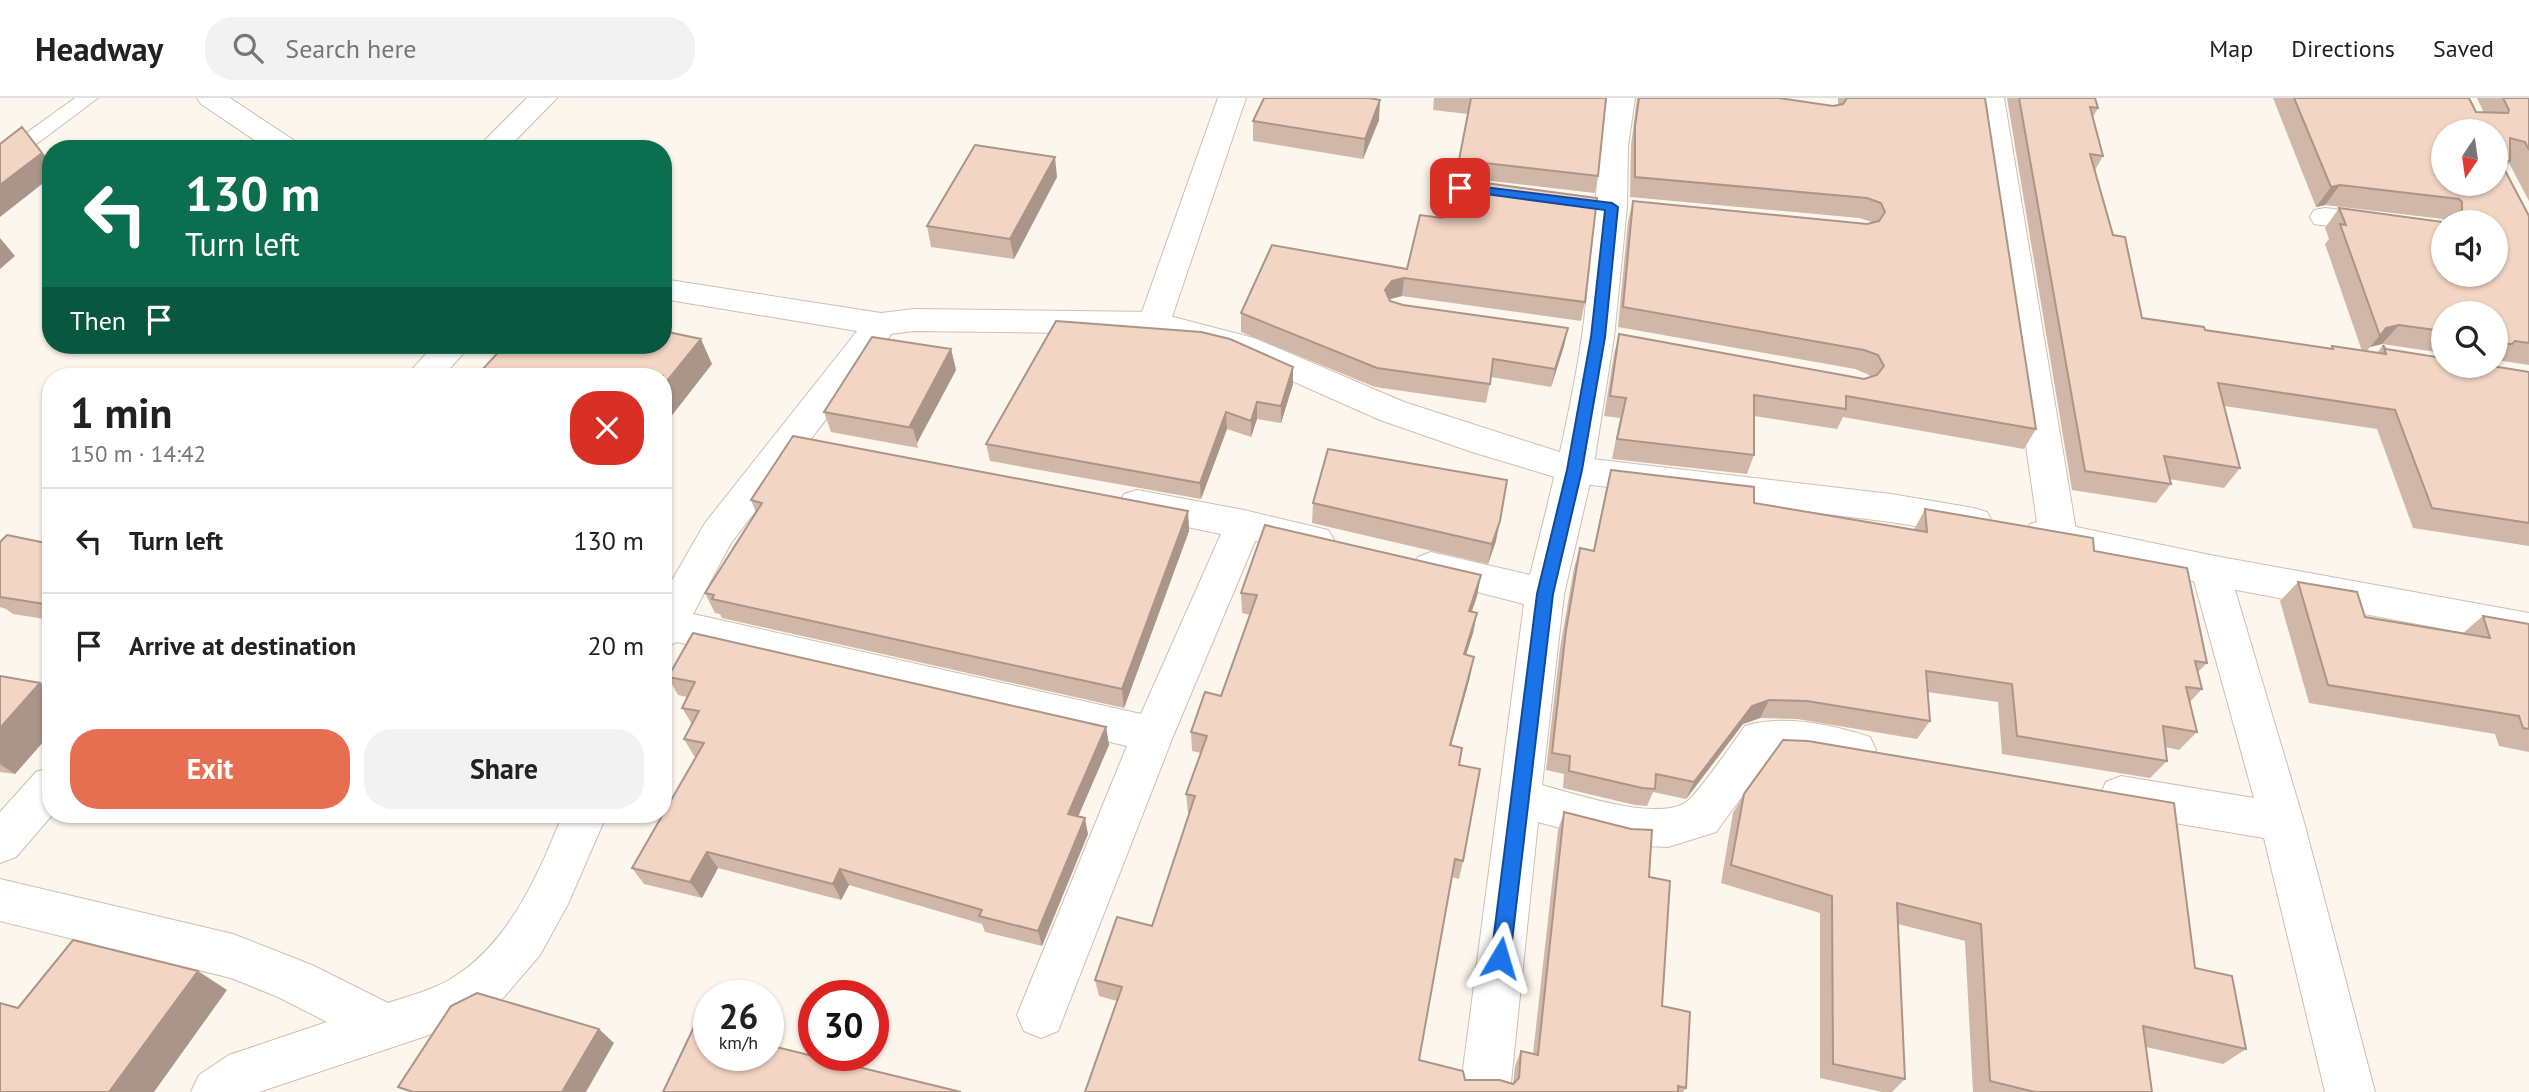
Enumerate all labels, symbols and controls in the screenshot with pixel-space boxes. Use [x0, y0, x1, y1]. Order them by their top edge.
search box [205, 17, 695, 80]
text: Headway [35, 27, 163, 70]
icon: search [229, 29, 267, 67]
text: Search here [285, 32, 416, 65]
text: Map [2209, 33, 2253, 64]
text: Directions [2291, 33, 2395, 64]
text: Saved [2433, 33, 2494, 64]
north arrow [2431, 119, 2508, 196]
map controls [2431, 119, 2508, 378]
pin [1430, 158, 1490, 218]
text: 130 m [185, 161, 320, 225]
icon: left [70, 168, 161, 259]
icon: arrive [1441, 169, 1479, 207]
button: sound [2431, 210, 2508, 287]
text: Turn left [185, 223, 300, 265]
icon: arrive [140, 301, 178, 339]
button: search [2431, 301, 2508, 378]
text: Then [70, 304, 126, 337]
text: 1 min [70, 385, 172, 440]
button: close [570, 391, 644, 465]
text: 150 m · 14:42 [70, 439, 206, 468]
icon: left [70, 522, 108, 560]
text: Turn left [129, 524, 223, 557]
text: 130 m [573, 524, 644, 557]
icon: arrive [70, 627, 108, 665]
text: Arrive at destination [129, 629, 356, 662]
text: 20 m [588, 629, 644, 662]
button: Exit [70, 729, 350, 809]
button: Share [364, 729, 644, 809]
position arrow [1463, 921, 1537, 995]
speed limit sign: 30 [798, 980, 889, 1071]
text: 26 [719, 993, 758, 1039]
text: km/h [719, 1031, 758, 1054]

